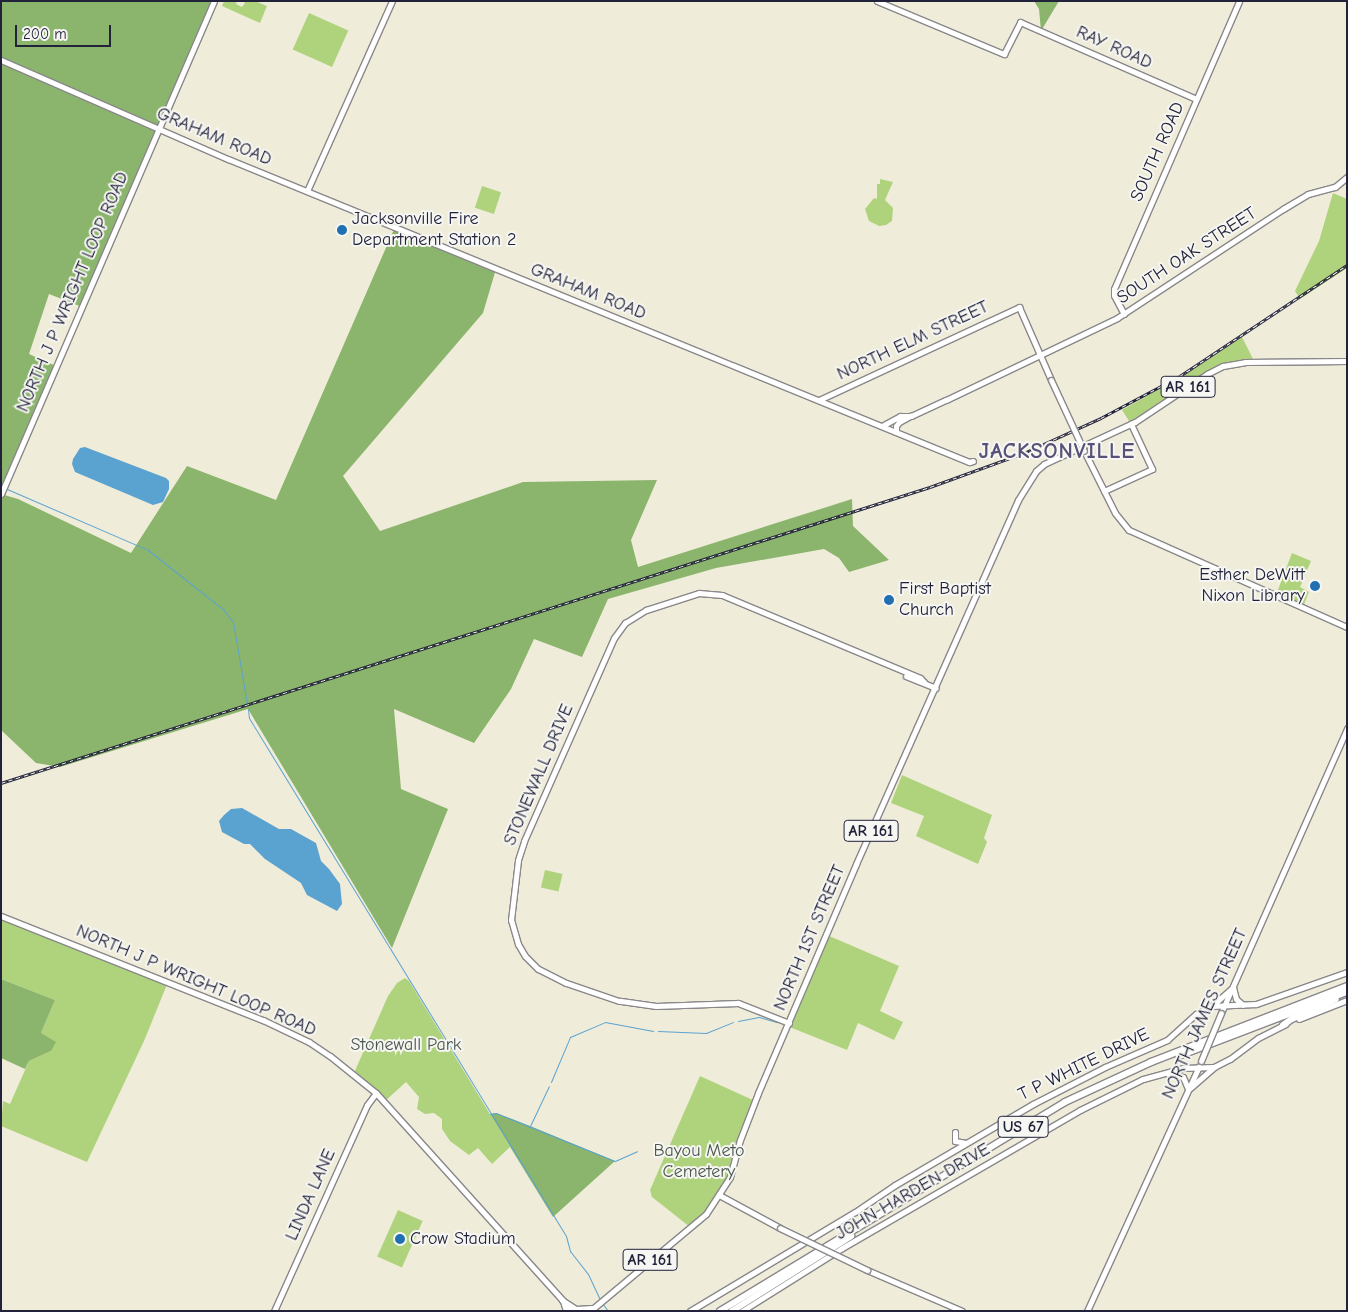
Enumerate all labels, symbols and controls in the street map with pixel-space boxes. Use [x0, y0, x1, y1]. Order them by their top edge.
scale bar [18, 15, 114, 47]
street label: RAY ROAD [1073, 22, 1155, 74]
text: 200 m [23, 25, 67, 43]
street label: SOUTH ROAD [1126, 99, 1190, 205]
street label: GRAHAM ROAD [153, 103, 275, 171]
street label: NORTH J P WRIGHT LOOP ROAD [12, 169, 134, 415]
street label: SOUTH OAK STREET [1113, 203, 1261, 309]
place label: Jacksonville Fire Department Station 2 [352, 209, 516, 252]
marker: Jacksonville Fire Department Station 2 [336, 224, 348, 236]
street label: GRAHAM ROAD [527, 259, 649, 325]
street label: NORTH ELM STREET [834, 296, 992, 386]
road number: AR 161 [1160, 374, 1216, 401]
district label: JACKSONVILLE [977, 439, 1137, 465]
place label: Esther DeWitt Nixon Library [1199, 565, 1305, 608]
place label: First Baptist Church [899, 579, 991, 622]
marker: Esther DeWitt Nixon Library [1309, 580, 1321, 592]
marker: First Baptist Church [883, 594, 895, 606]
street label: STONEWALL DRIVE [499, 701, 579, 849]
road number: AR 161 [844, 818, 898, 844]
street label: NORTH 1ST STREET [770, 862, 850, 1014]
street label: NORTH J P WRIGHT LOOP ROAD [73, 920, 319, 1042]
street label: NORTH JAMES STREET [1158, 925, 1252, 1103]
street label: T P WHITE DRIVE [1015, 1024, 1153, 1106]
park label: Stonewall Park [350, 1034, 462, 1056]
road number: US 67 [997, 1114, 1049, 1140]
street label: JOHN HARDEN DRIVE [832, 1139, 994, 1245]
park label: Bayou Meto Cemetery [653, 1141, 745, 1184]
street label: LINDA LANE [281, 1146, 341, 1244]
place label: Crow Stadium [410, 1228, 516, 1250]
marker: Crow Stadium [394, 1233, 406, 1245]
road number: AR 161 [622, 1246, 678, 1274]

